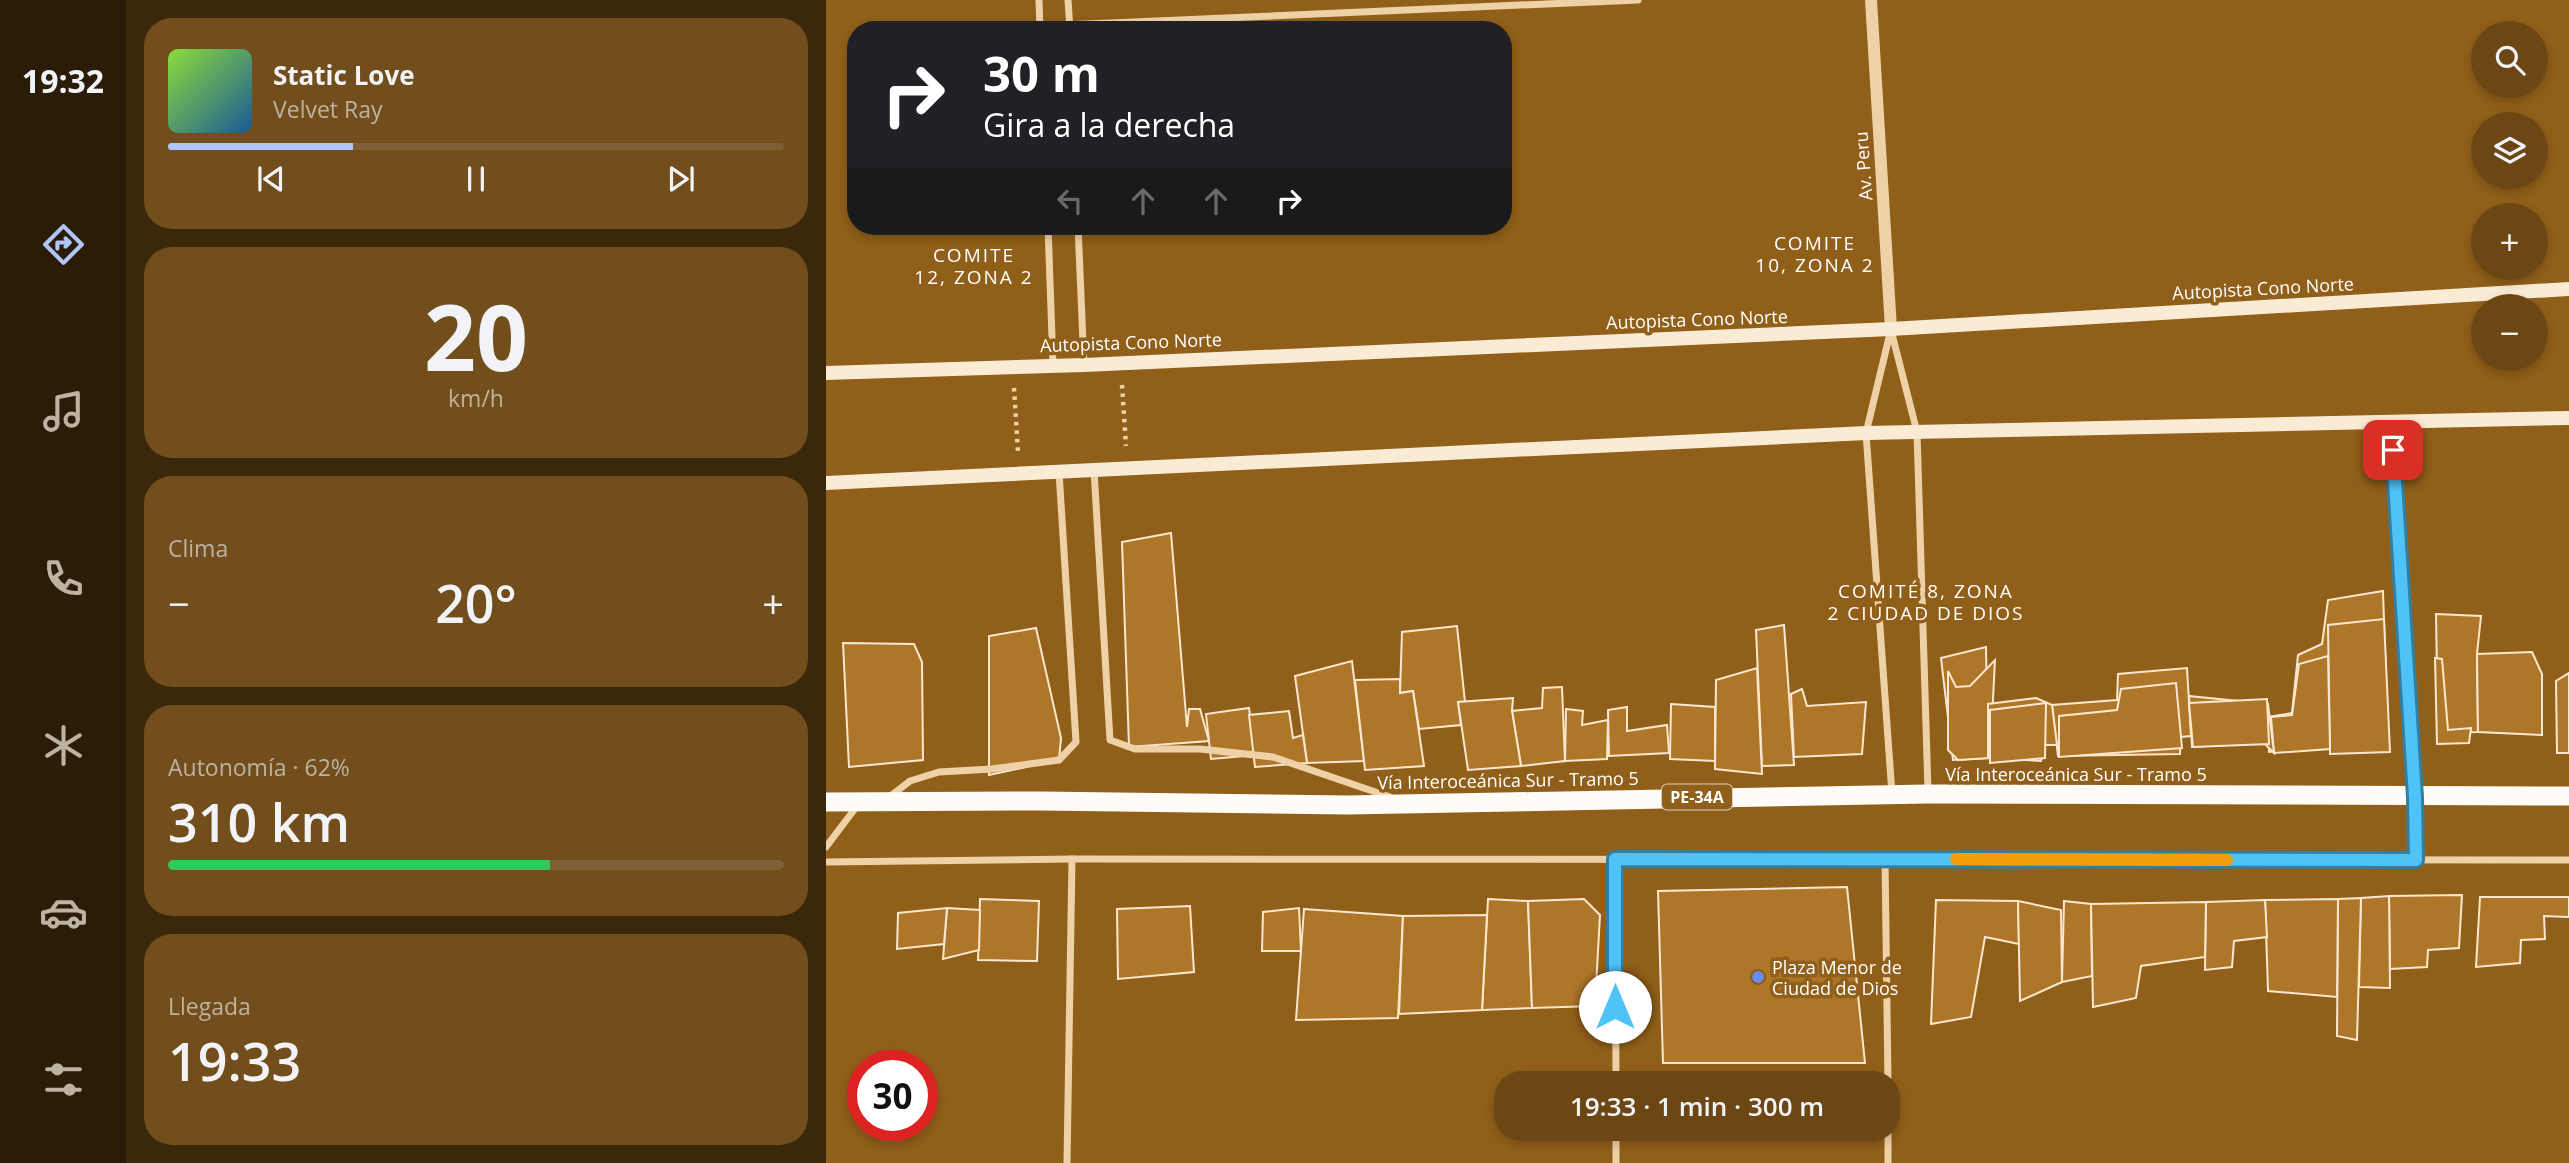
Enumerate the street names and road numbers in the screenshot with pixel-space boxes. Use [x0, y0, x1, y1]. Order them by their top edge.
street label: Av. Peru [1849, 131, 1877, 201]
street label: Autopista Cono Norte [2172, 271, 2354, 305]
street label: Autopista Cono Norte [1606, 304, 1788, 334]
street label: Autopista Cono Norte [1040, 327, 1222, 357]
street label: Vía Interoceánica Sur - Tramo 5 [1945, 762, 2207, 786]
street label: Vía Interoceánica Sur - Tramo 5 [1377, 766, 1639, 794]
road number: PE-34A [1662, 784, 1732, 810]

